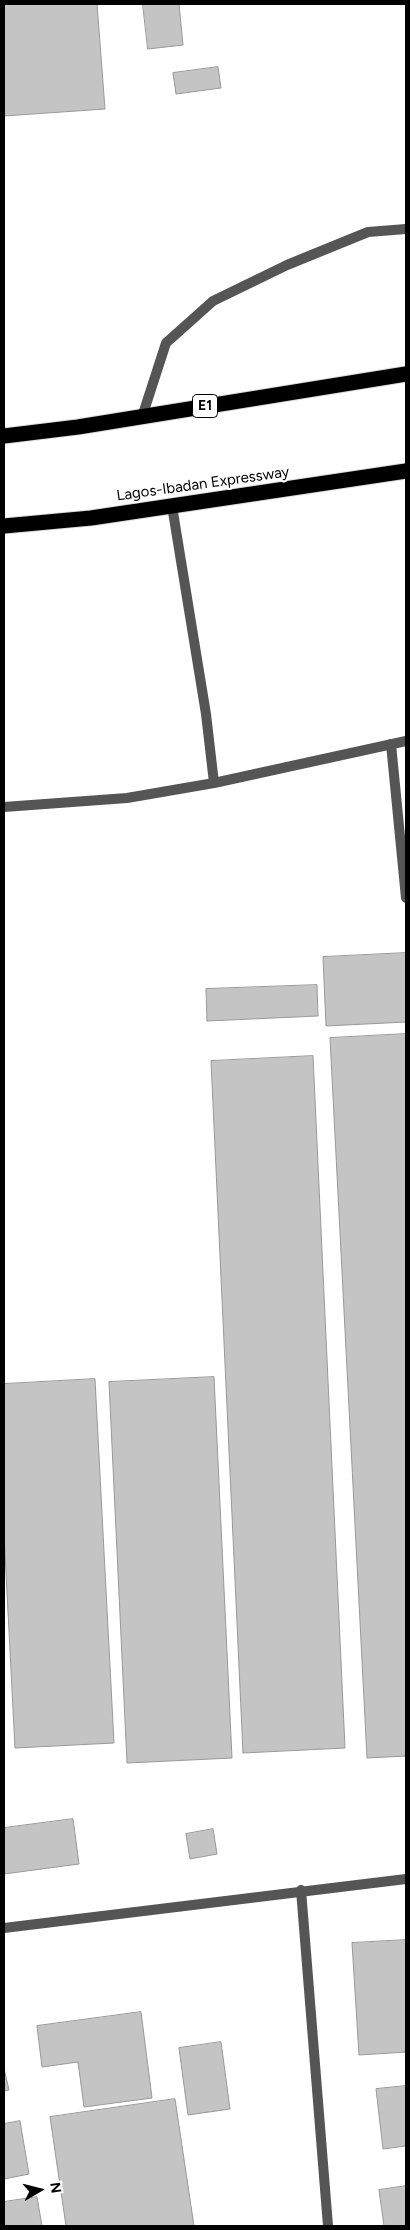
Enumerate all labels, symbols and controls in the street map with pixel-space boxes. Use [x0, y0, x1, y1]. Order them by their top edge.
road number: E1 [192, 394, 218, 418]
street label: Lagos-Ibadan Expressway [115, 463, 291, 505]
north arrow [15, 2165, 65, 2215]
text: N [46, 2181, 65, 2194]

